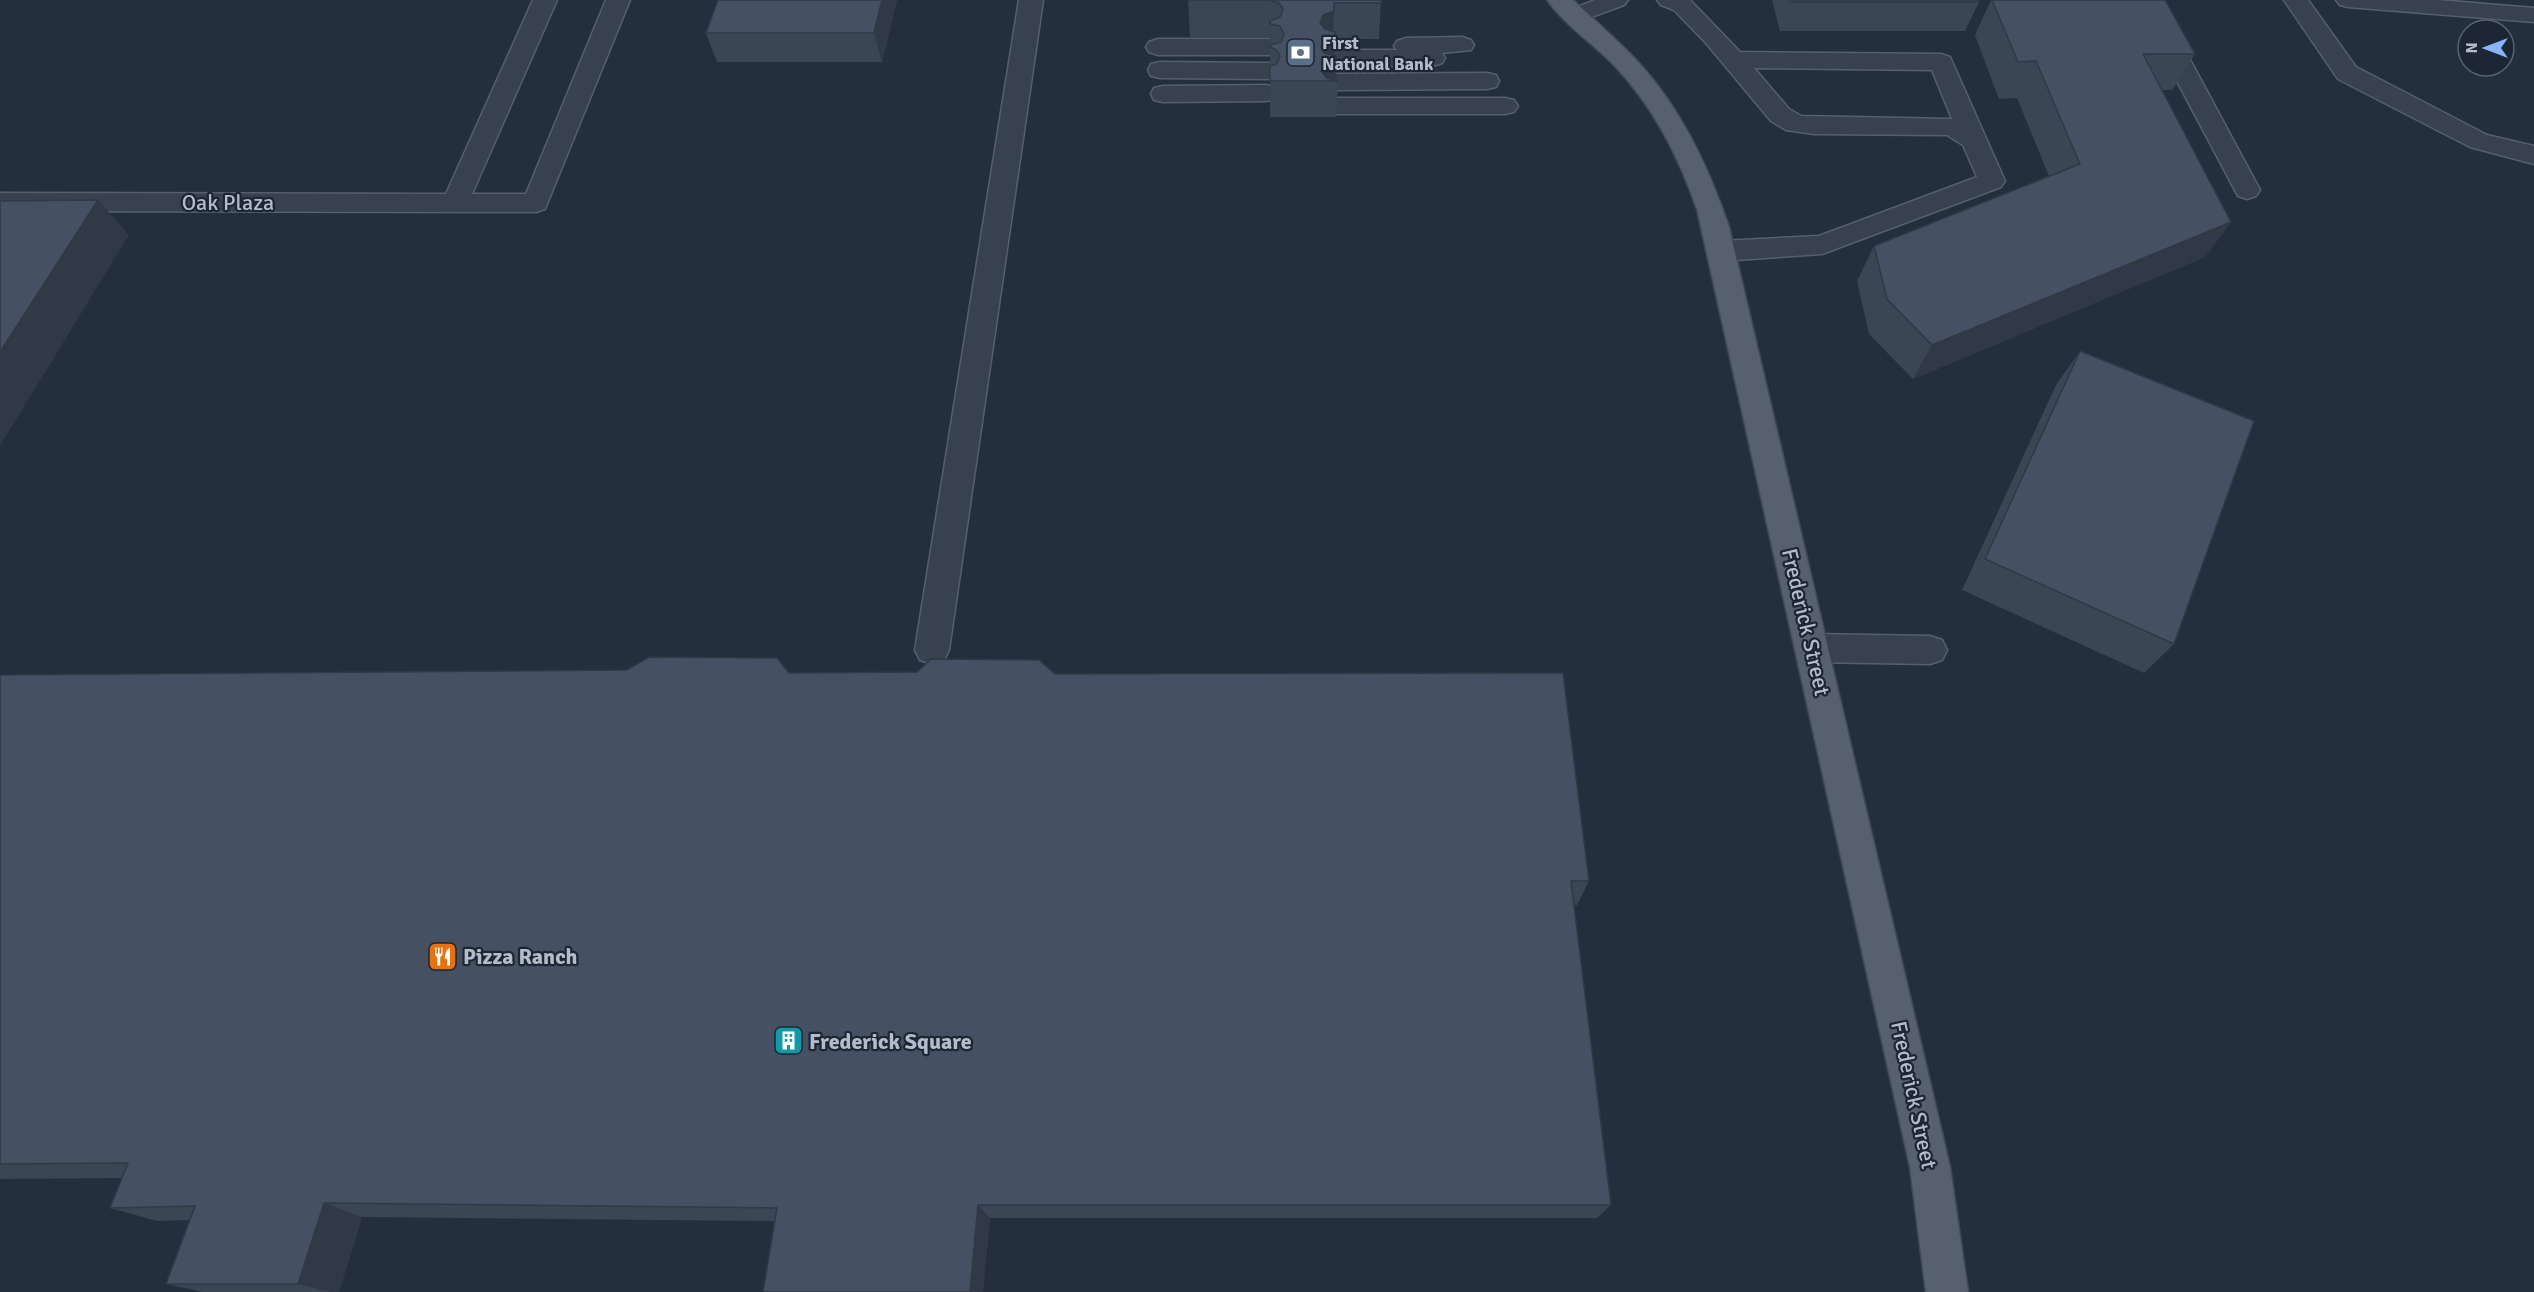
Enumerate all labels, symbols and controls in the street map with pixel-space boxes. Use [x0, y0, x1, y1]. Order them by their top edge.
north arrow [2456, 18, 2516, 78]
place label: First National Bank [1322, 32, 1434, 75]
bank icon: First National Bank [1285, 37, 1317, 69]
text: N [2462, 42, 2482, 54]
street label: Oak Plaza [182, 189, 274, 216]
street label: Frederick Street [1776, 546, 1836, 699]
restaurant icon: Pizza Ranch [426, 940, 458, 972]
place label: Pizza Ranch [463, 943, 578, 970]
street label: Frederick Street [1885, 1019, 1943, 1172]
building icon: Frederick Square [772, 1025, 804, 1057]
place label: Frederick Square [809, 1028, 972, 1055]

